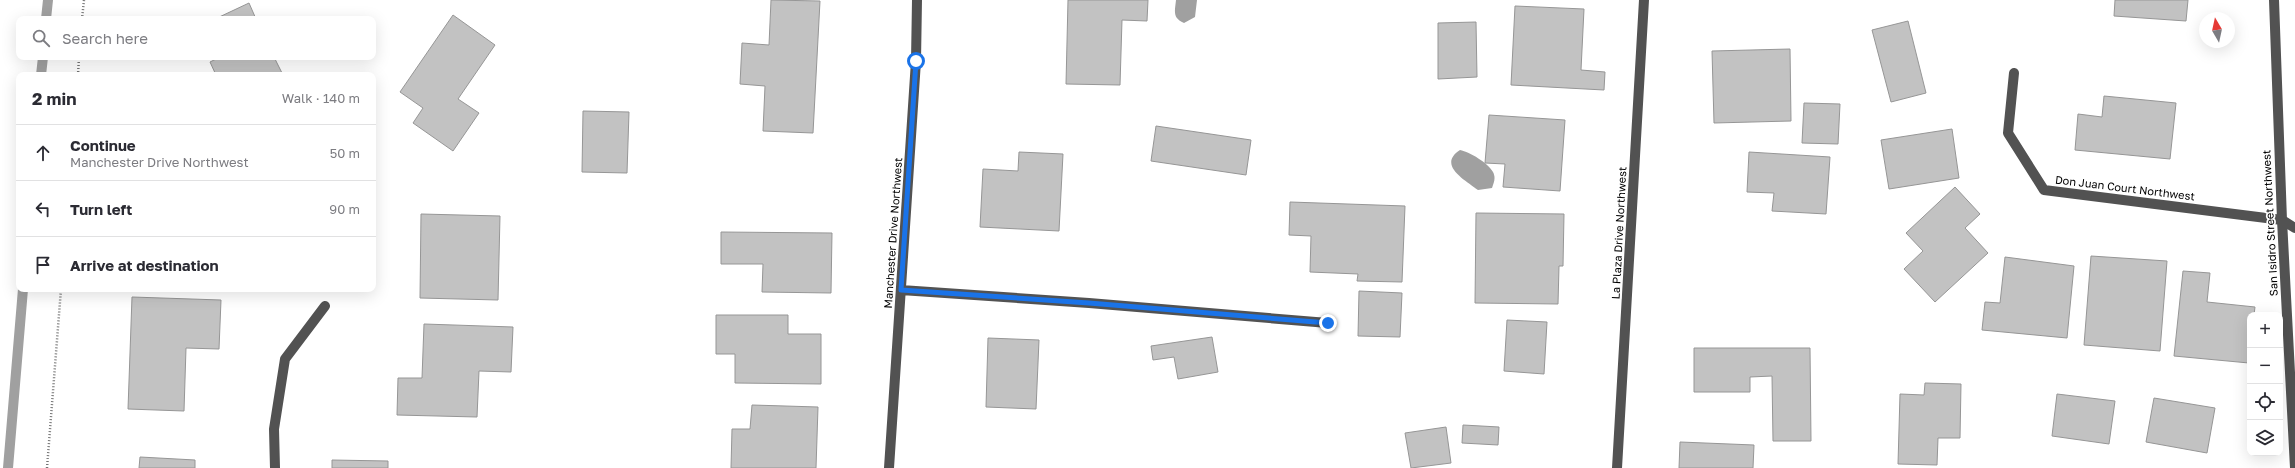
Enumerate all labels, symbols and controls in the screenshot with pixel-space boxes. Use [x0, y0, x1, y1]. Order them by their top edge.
north arrow [2199, 12, 2235, 48]
search box [16, 16, 376, 60]
icon: search [30, 27, 52, 49]
text: Search here [62, 29, 148, 47]
route start [907, 52, 925, 70]
text: 2 min [32, 88, 76, 109]
text: Walk · 140 m [282, 90, 360, 106]
text: Continue [70, 136, 136, 154]
icon: ahead [32, 142, 54, 164]
text: 50 m [330, 145, 360, 161]
street label: San Isidro Street Northwest [2259, 150, 2280, 297]
text: Manchester Drive Northwest [70, 154, 249, 170]
street label: Manchester Drive Northwest [881, 157, 904, 309]
street label: La Plaza Drive Northwest [1609, 166, 1628, 300]
street label: Don Juan Court Northwest [2054, 172, 2196, 203]
icon: left [32, 198, 54, 220]
text: Turn left [70, 200, 132, 218]
text: 90 m [329, 201, 360, 217]
icon: arrive [32, 254, 54, 276]
text: Arrive at destination [70, 256, 219, 274]
map controls [2247, 312, 2283, 456]
button: + [2247, 312, 2283, 348]
route end [1319, 314, 1337, 332]
button: − [2247, 348, 2283, 384]
button: locate [2247, 384, 2283, 420]
button: layers [2247, 420, 2283, 456]

